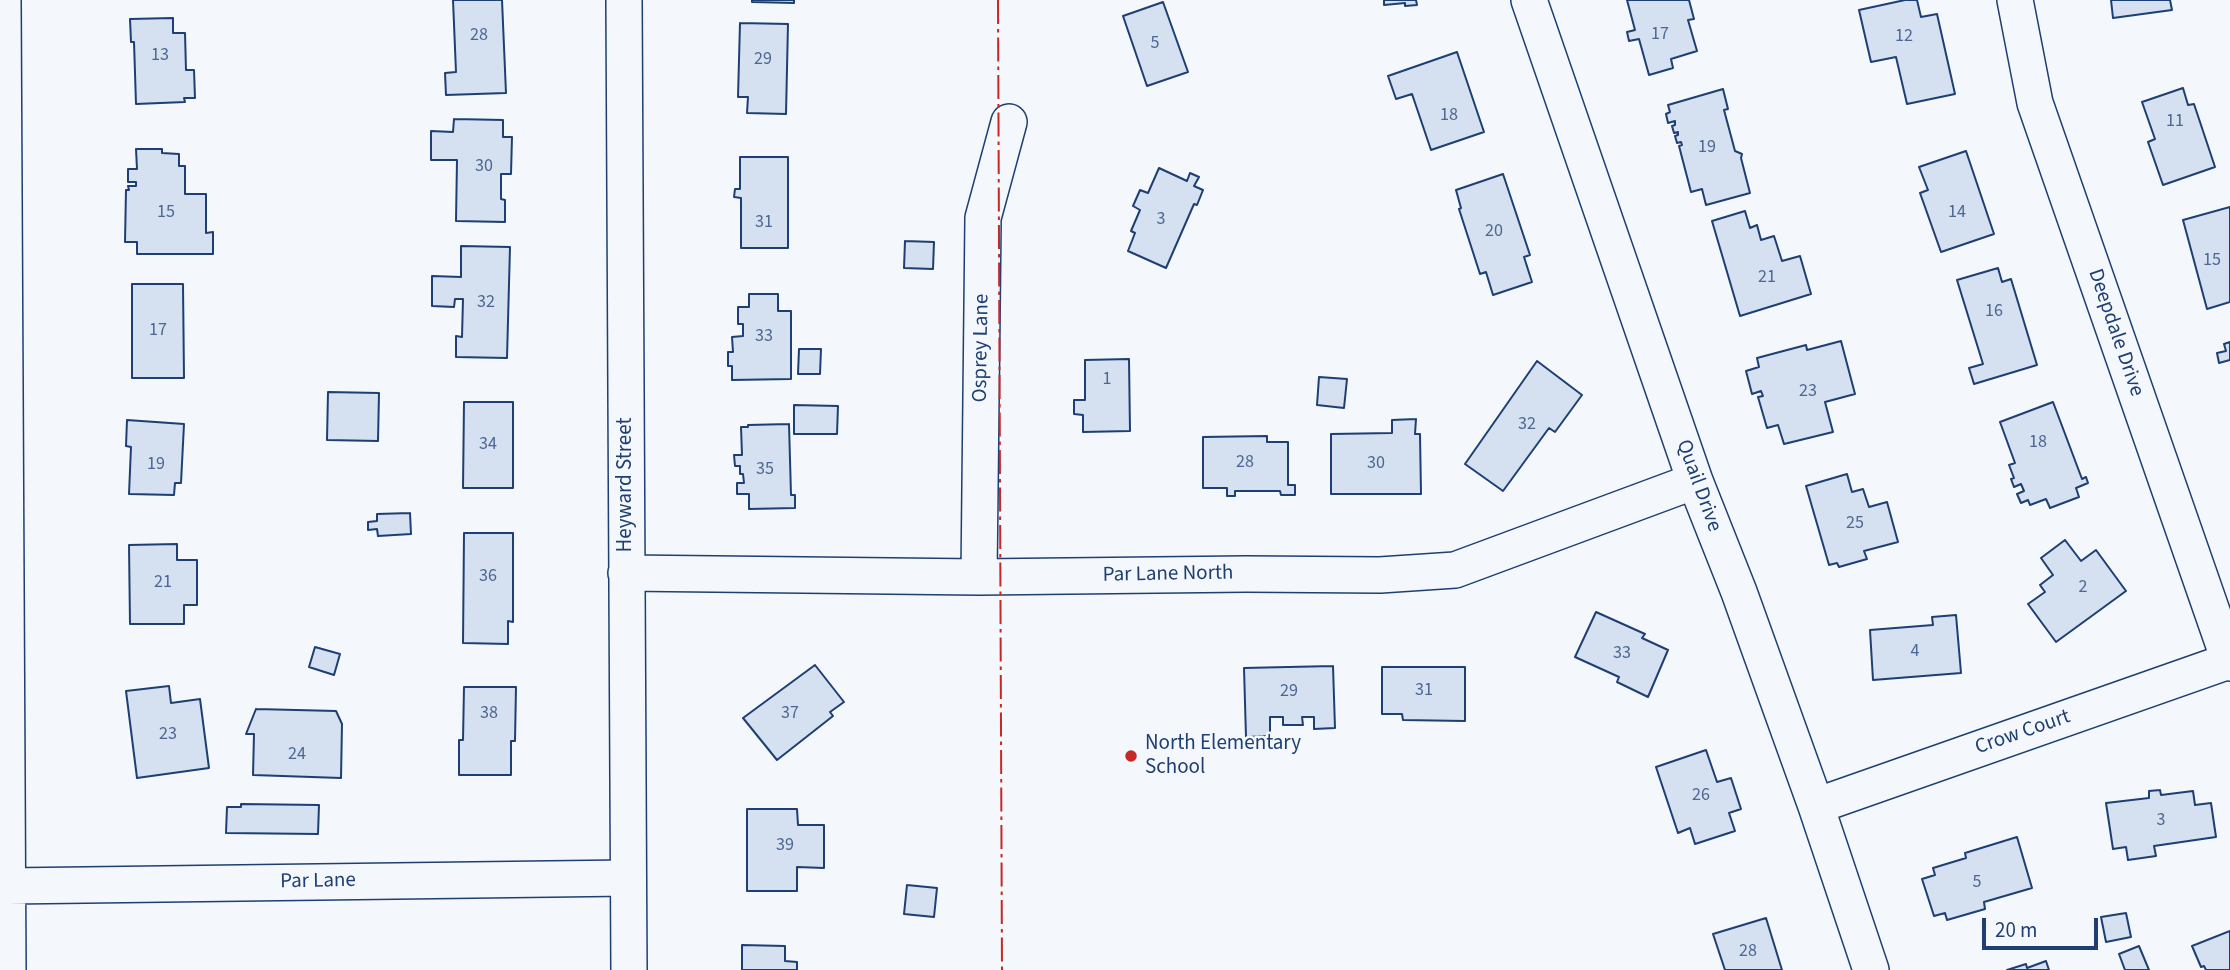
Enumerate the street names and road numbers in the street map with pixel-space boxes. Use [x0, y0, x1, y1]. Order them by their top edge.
street label: Deepdale Drive [2081, 266, 2149, 400]
street label: Osprey Lane [968, 293, 996, 403]
street label: Heyward Street [613, 417, 639, 553]
street label: Quail Drive [1670, 436, 1726, 536]
street label: Par Lane North [1102, 561, 1234, 589]
street label: Crow Court [1972, 705, 2074, 761]
street label: Par Lane [280, 869, 356, 895]

